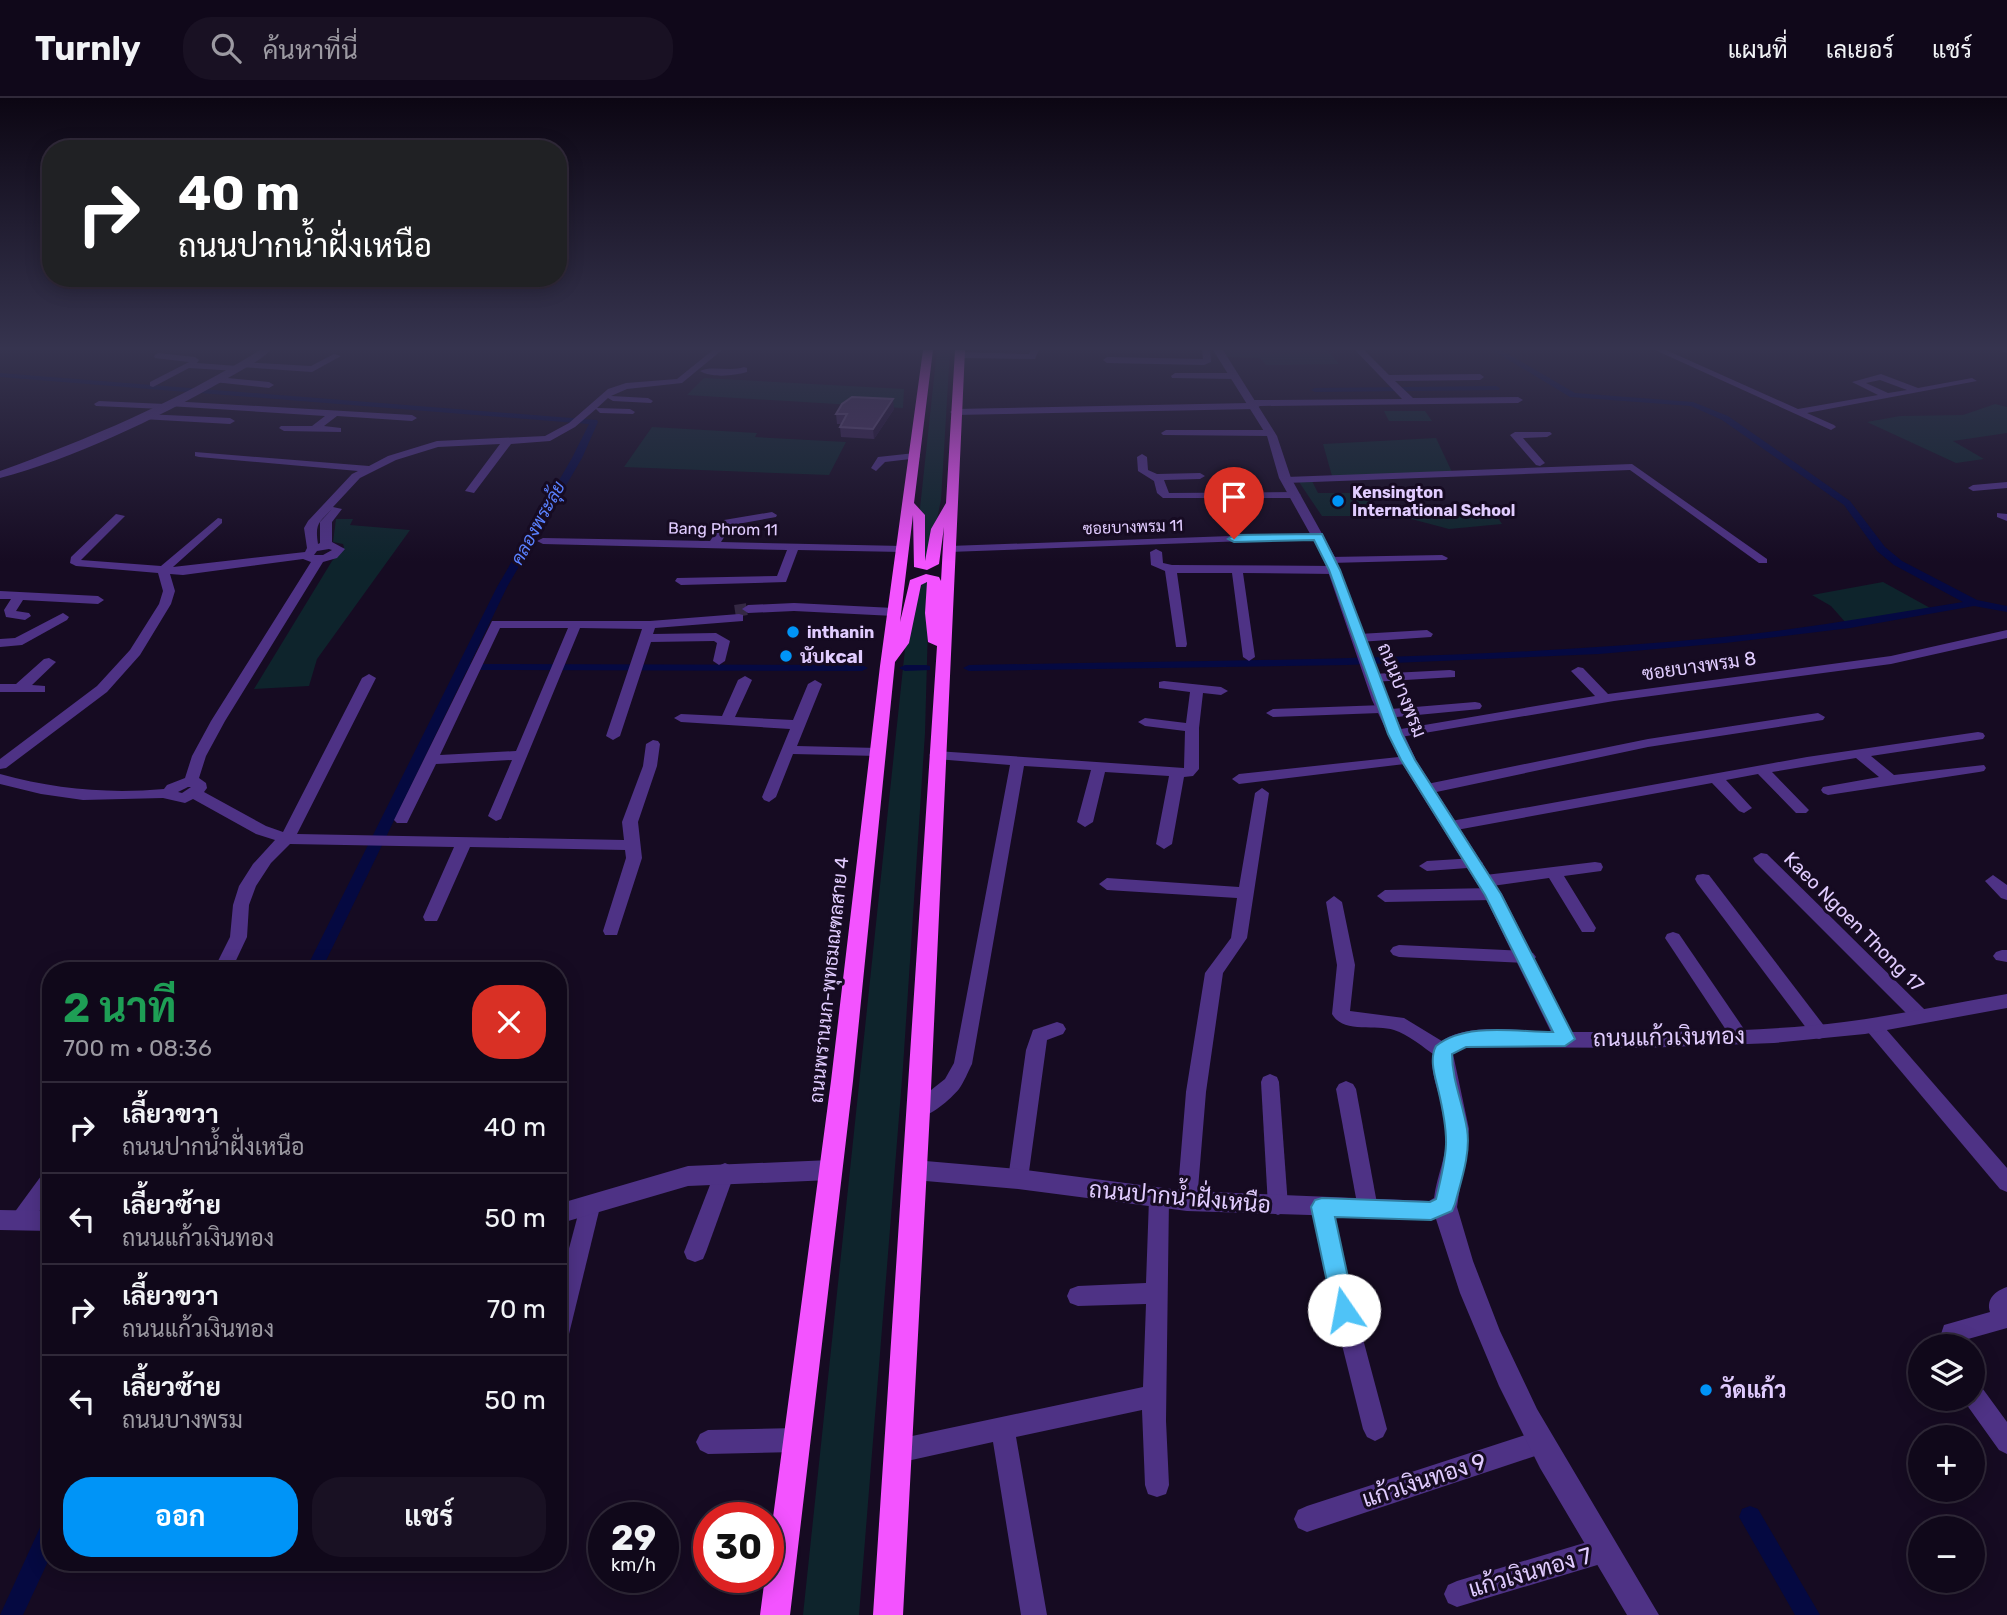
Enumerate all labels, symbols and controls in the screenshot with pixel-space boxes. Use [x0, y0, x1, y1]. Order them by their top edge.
search box [183, 17, 673, 80]
text: Turnly [35, 29, 141, 68]
icon: search [207, 29, 245, 67]
text: ค้นหาที่นี่ [263, 35, 358, 66]
text: แผนที่ [1728, 36, 1788, 64]
text: เลเยอร์ [1826, 36, 1894, 64]
text: แชร์ [1932, 36, 1972, 64]
text: 40 m [178, 164, 300, 222]
icon: right [63, 168, 154, 259]
text: ถนนปากน้ำฝั่งเหนือ [178, 227, 432, 265]
pin [1204, 467, 1264, 539]
water label: คลองพระลุ้ย [505, 477, 571, 569]
icon: arrive [1215, 478, 1253, 516]
place label: Kensington International School [1352, 483, 1515, 520]
marker: Kensington International School [1330, 493, 1346, 509]
street label: ซอยบางพรม 11 [1082, 516, 1184, 538]
street label: Bang Phrom 11 [668, 519, 778, 539]
place label: inthanin [807, 623, 874, 642]
marker: inthanin [785, 624, 801, 640]
street label: ถนนบางพรม [1373, 639, 1431, 741]
place label: นับkcal [800, 645, 863, 668]
street label: ซอยบางพรม 8 [1640, 647, 1758, 685]
marker: นับkcal [778, 648, 794, 664]
street label: Kaeo Ngoen Thong 17 [1779, 847, 1929, 997]
street label: ถนนพรานนก-พุทธมณฑลสาย 4 [805, 855, 854, 1104]
text: 2 นาที [63, 983, 176, 1033]
button: close [472, 985, 546, 1059]
street label: ถนนแก้วเงินทอง [1593, 1021, 1745, 1052]
text: 700 m · 08:36 [63, 1034, 212, 1062]
text: เลี้ยวขวา [122, 1099, 219, 1130]
icon: right [63, 1109, 101, 1147]
text: 40 m [484, 1112, 546, 1143]
text: ถนนปากน้ำฝั่งเหนือ [122, 1133, 305, 1161]
street label: ถนนปากน้ำฝั่งเหนือ [1088, 1169, 1273, 1219]
text: เลี้ยวซ้าย [122, 1190, 221, 1221]
icon: left [63, 1200, 101, 1238]
text: 50 m [485, 1203, 546, 1234]
text: ถนนแก้วเงินทอง [122, 1224, 274, 1252]
position arrow [1307, 1273, 1381, 1347]
text: เลี้ยวขวา [122, 1281, 219, 1312]
icon: right [63, 1291, 101, 1329]
text: 70 m [487, 1294, 546, 1325]
text: ถนนแก้วเงินทอง [122, 1315, 274, 1343]
map controls [1908, 1334, 1985, 1593]
button: layers [1908, 1334, 1985, 1411]
text: เลี้ยวซ้าย [122, 1372, 221, 1403]
place label: วัดแก้ว [1720, 1374, 1787, 1404]
icon: left [63, 1382, 101, 1420]
marker: วัดแก้ว [1698, 1382, 1714, 1398]
text: 50 m [485, 1385, 546, 1416]
text: ถนนบางพรม [122, 1406, 243, 1434]
button: + [1908, 1425, 1985, 1502]
street label: แก้วเงินทอง 9 [1358, 1446, 1490, 1513]
button: ออก [63, 1477, 298, 1557]
button: แชร์ [312, 1477, 546, 1557]
speed limit sign: 30 [693, 1502, 784, 1593]
button: − [1908, 1516, 1985, 1593]
text: 29 [611, 1517, 656, 1559]
street label: แก้วเงินทอง 7 [1465, 1540, 1595, 1603]
text: km/h [611, 1554, 656, 1576]

